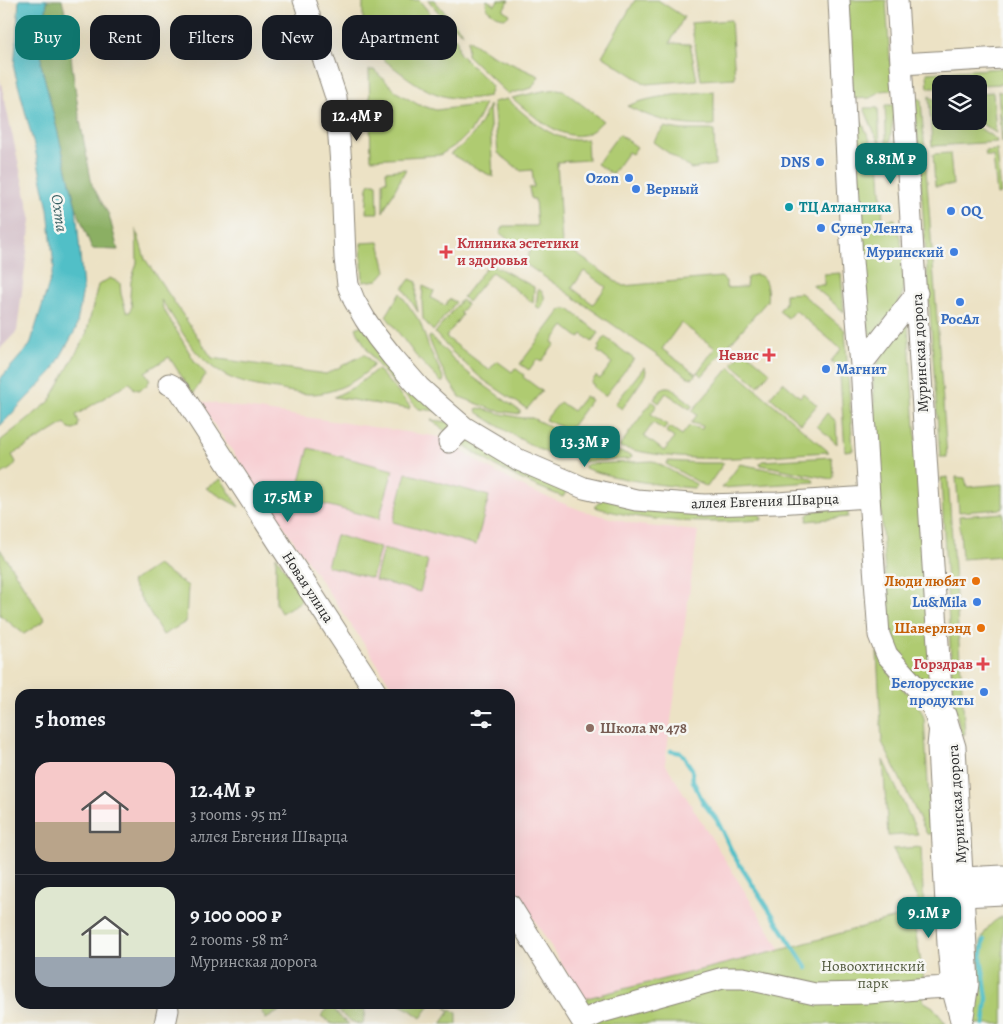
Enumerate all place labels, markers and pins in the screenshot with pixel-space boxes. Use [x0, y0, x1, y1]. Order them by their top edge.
pin: 12.4M ₽ [311, 100, 403, 142]
pin: 8.81M ₽ [845, 142, 937, 185]
place label: DNS [781, 152, 810, 172]
marker: DNS [814, 156, 826, 168]
place label: Ozon [586, 168, 620, 188]
marker: Ozon [623, 172, 635, 184]
place label: Верный [646, 179, 699, 199]
marker: Верный [630, 183, 642, 195]
place label: ТЦ Атлантика [799, 197, 893, 217]
marker: ТЦ Атлантика [783, 201, 795, 213]
place label: OQ [961, 201, 984, 221]
marker: OQ [945, 205, 957, 217]
place label: Супер Лента [831, 218, 914, 238]
marker: Супер Лента [815, 222, 827, 234]
place label: Клиника эстетики и здоровья [457, 233, 579, 270]
place label: Муринский [866, 242, 944, 262]
marker: Клиника эстетики и здоровья [439, 245, 453, 259]
marker: Муринский [948, 246, 960, 258]
marker: РосАл [954, 296, 966, 308]
place label: РосАл [940, 309, 980, 329]
place label: Невис [718, 345, 759, 365]
marker: Невис [763, 349, 775, 361]
place label: Магнит [836, 359, 887, 379]
marker: Магнит [820, 363, 832, 375]
pin: 13.3M ₽ [539, 426, 631, 468]
pin: 17.5M ₽ [242, 480, 334, 523]
place label: Люди любят [884, 571, 966, 591]
marker: Люди любят [970, 575, 982, 587]
place label: Lu&Mila [912, 592, 968, 612]
marker: Lu&Mila [971, 596, 983, 608]
place label: Шаверлэнд [894, 618, 971, 638]
marker: Шаверлэнд [975, 622, 987, 634]
place label: Горздрав [914, 654, 973, 674]
marker: Горздрав [977, 658, 989, 670]
place label: Белорусские продукты [891, 673, 974, 710]
marker: Белорусские продукты [978, 686, 990, 698]
place label: Школа № 478 [600, 718, 687, 738]
marker: Школа № 478 [584, 722, 596, 734]
pin: 9.1M ₽ [888, 896, 970, 939]

